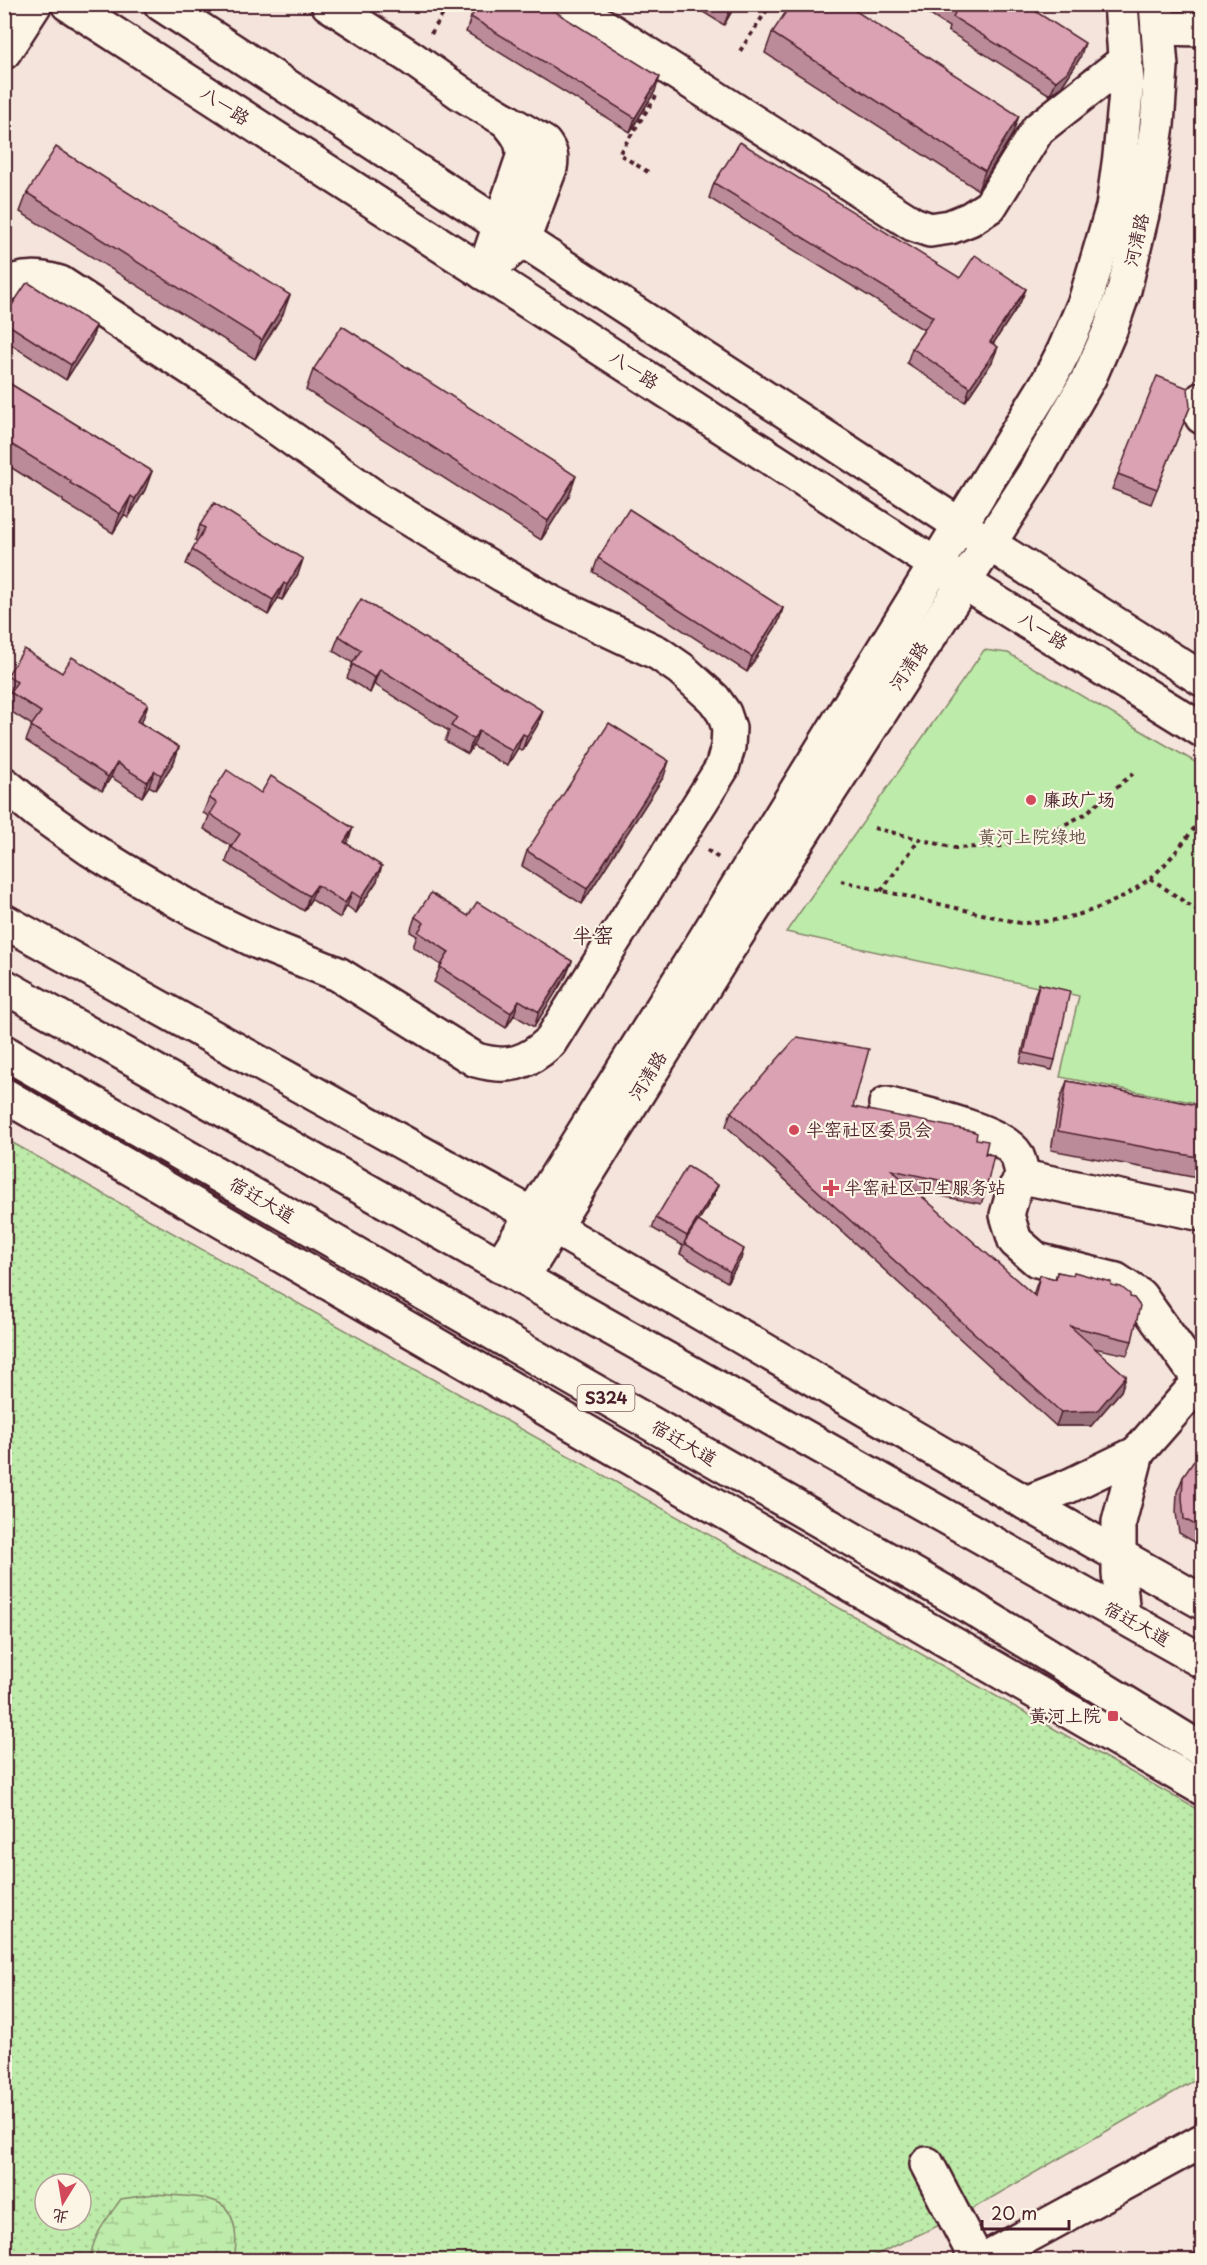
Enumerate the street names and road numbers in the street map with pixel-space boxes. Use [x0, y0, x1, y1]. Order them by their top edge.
street label: 八一路 [196, 79, 256, 131]
street label: 河清路 [1116, 210, 1155, 269]
street label: 八一路 [605, 343, 665, 395]
street label: 八一路 [1014, 604, 1074, 655]
street label: 河清路 [882, 635, 934, 695]
street label: 河清路 [621, 1045, 672, 1105]
street label: 宿迁大道 [225, 1169, 301, 1228]
road number: S324 [578, 1385, 634, 1411]
street label: 宿迁大道 [647, 1412, 723, 1471]
street label: 宿迁大道 [1100, 1593, 1176, 1652]

